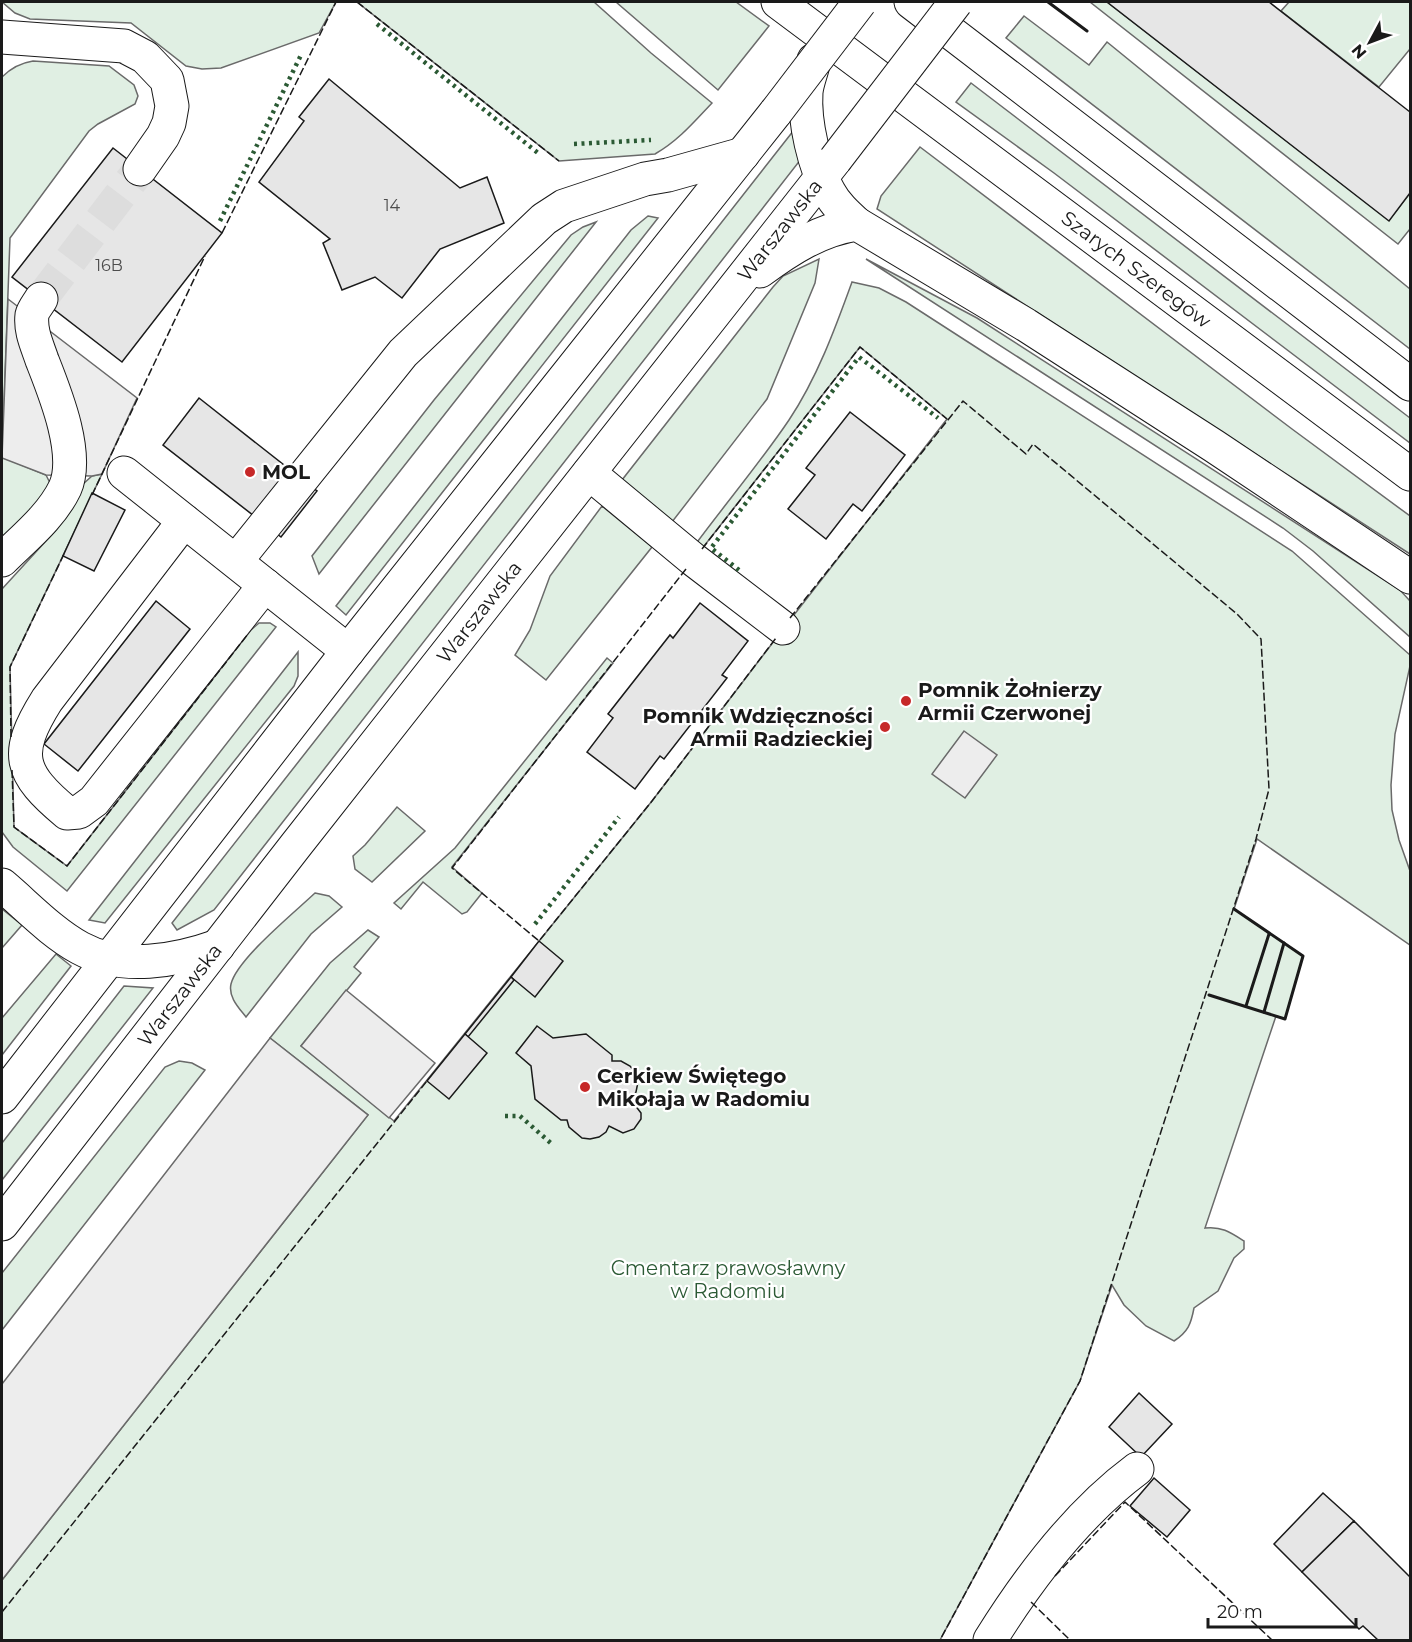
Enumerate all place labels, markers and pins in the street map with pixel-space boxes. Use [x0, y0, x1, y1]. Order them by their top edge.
place label: MOL [262, 460, 310, 484]
marker: MOL [243, 465, 257, 479]
place label: Pomnik Żołnierzy Armii Czerwonej [917, 678, 1103, 725]
marker: Pomnik Żołnierzy Armii Czerwonej [899, 694, 913, 708]
place label: Pomnik Wdzięczności Armii Radzieckiej [642, 704, 873, 751]
marker: Pomnik Wdzięczności Armii Radzieckiej [878, 720, 892, 734]
place label: Cerkiew Świętego Mikołaja w Radomiu [597, 1064, 810, 1111]
marker: Cerkiew Świętego Mikołaja w Radomiu [578, 1080, 592, 1094]

